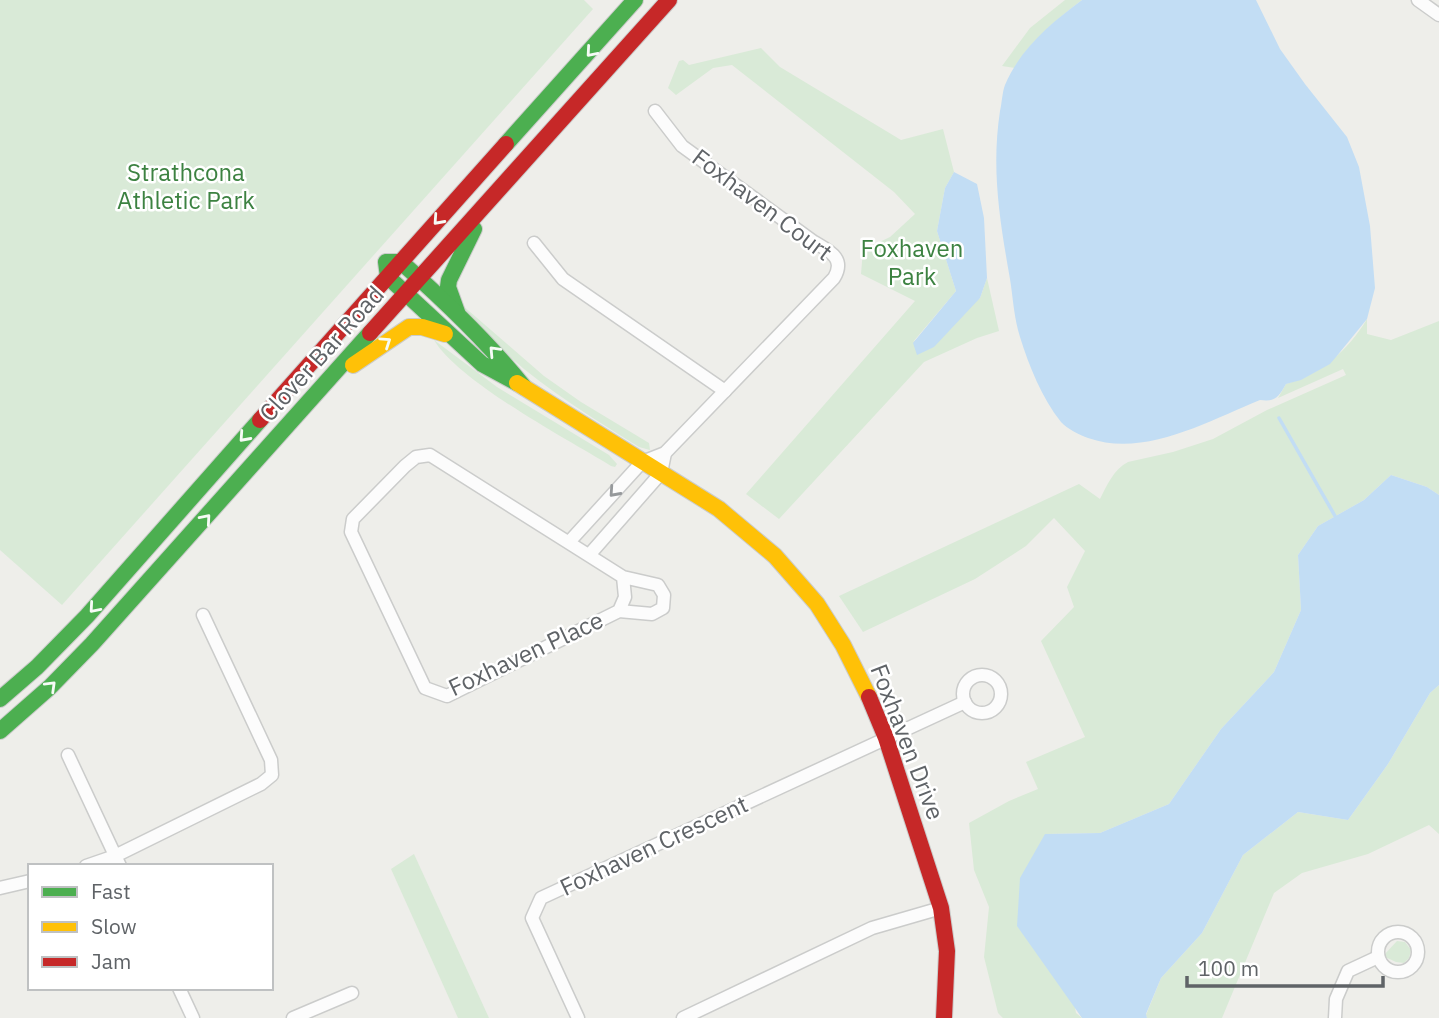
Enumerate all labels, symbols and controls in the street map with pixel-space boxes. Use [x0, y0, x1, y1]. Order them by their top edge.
one-way arrow [587, 44, 599, 57]
street label: Foxhaven Court [686, 141, 839, 267]
park label: Strathcona Athletic Park [117, 156, 255, 216]
one-way arrow [434, 212, 446, 225]
park label: Foxhaven Park [861, 232, 963, 292]
street label: Clover Bar Road [252, 279, 391, 428]
one-way arrow [378, 338, 391, 350]
one-way arrow [490, 346, 502, 359]
one-way arrow [240, 429, 252, 442]
one-way arrow [610, 484, 622, 497]
one-way arrow [198, 514, 210, 527]
one-way arrow [90, 600, 102, 613]
street label: Foxhaven Place [443, 603, 608, 703]
street label: Foxhaven Drive [864, 659, 952, 824]
one-way arrow [43, 681, 56, 694]
street label: Foxhaven Crescent [554, 787, 753, 903]
legend [28, 864, 273, 990]
text: Fast [91, 877, 131, 905]
text: Slow [91, 912, 137, 940]
scale bar [1187, 944, 1383, 988]
text: Jam [91, 947, 131, 975]
text: 100 m [1198, 954, 1259, 982]

